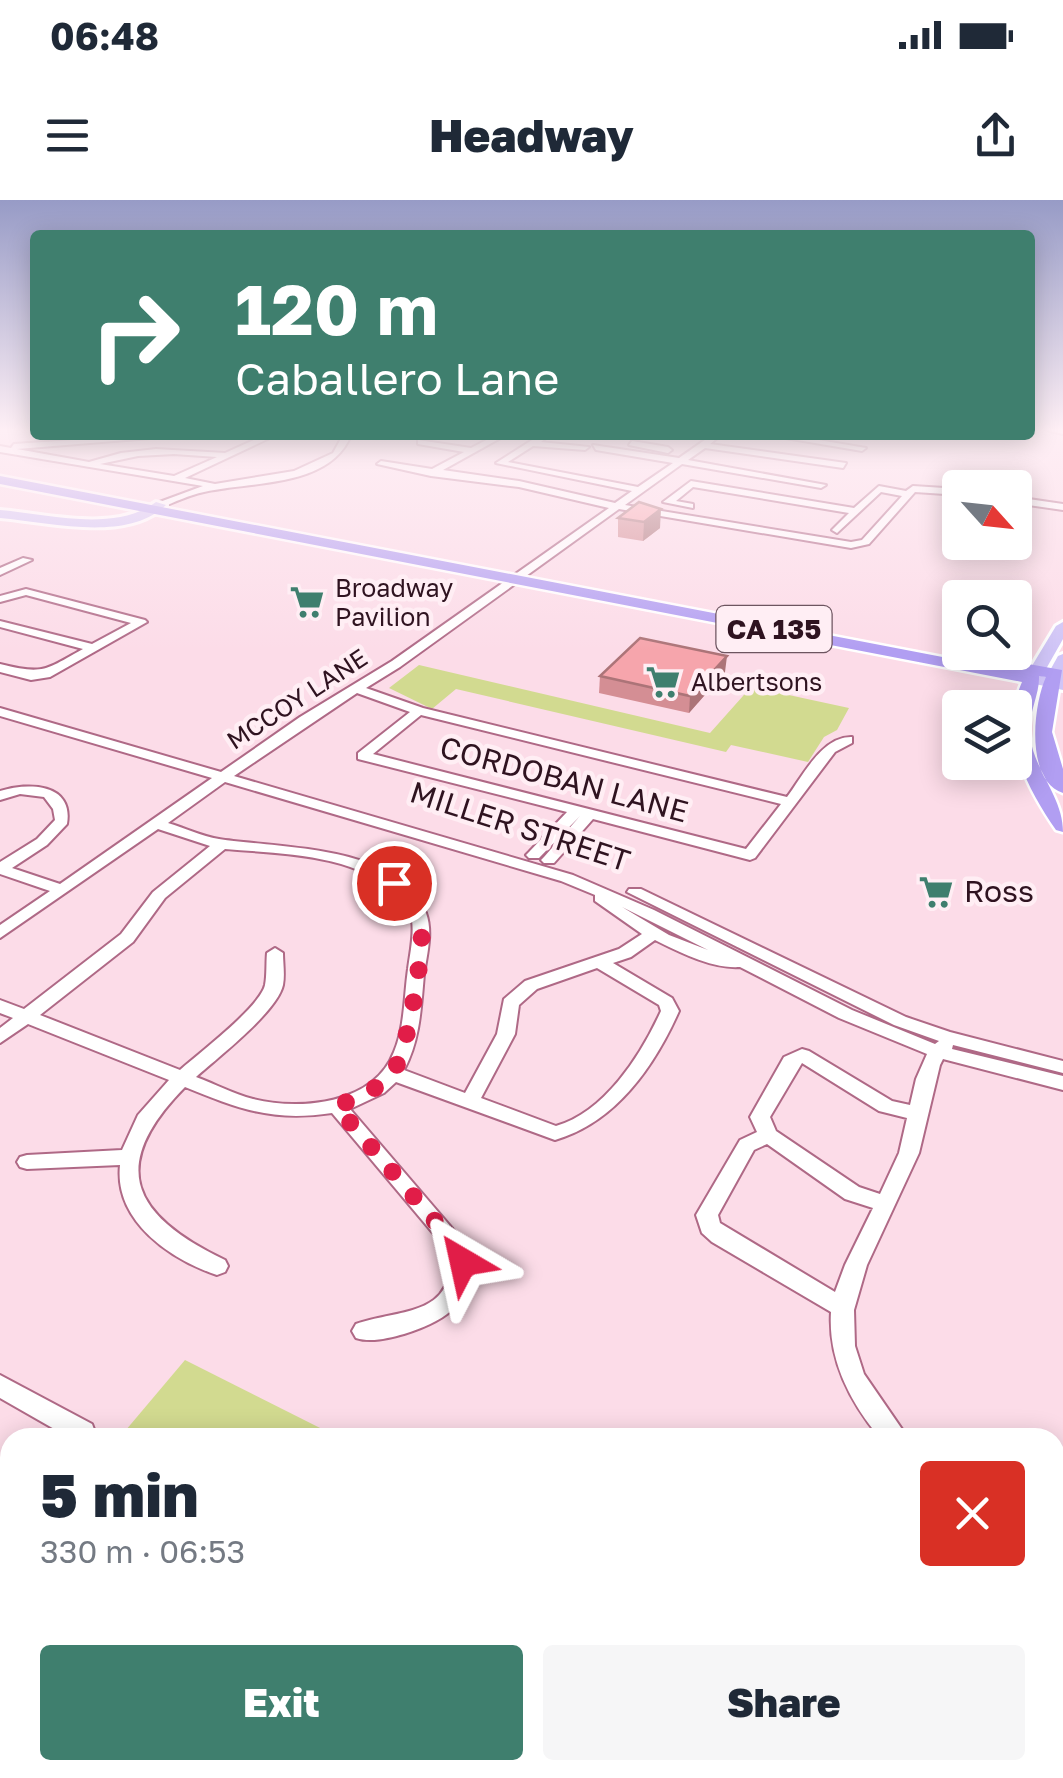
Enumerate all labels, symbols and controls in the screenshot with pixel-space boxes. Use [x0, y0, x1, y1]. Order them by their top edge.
text: 06:48 [50, 13, 159, 58]
icon: menu [40, 108, 95, 163]
text: Headway [429, 108, 634, 162]
icon: share [968, 108, 1023, 163]
text: 120 m [235, 266, 438, 350]
icon: right [70, 270, 200, 400]
text: Caballero Lane [235, 351, 559, 405]
north arrow [942, 470, 1032, 560]
map controls [942, 470, 1032, 780]
place label: Broadway Pavilion [335, 572, 453, 632]
button: search [942, 580, 1032, 670]
supermarket icon: Broadway Pavilion [288, 583, 326, 621]
road number: CA 135 [716, 606, 832, 652]
street label: MCCOY LANE [221, 642, 373, 756]
supermarket icon: Albertsons [644, 663, 682, 701]
place label: Albertsons [691, 666, 822, 697]
button: layers [942, 690, 1032, 780]
street label: CORDOBAN LANE [436, 729, 692, 829]
street label: MILLER STREET [406, 774, 635, 879]
pin [352, 841, 437, 926]
icon: arrive [367, 856, 422, 911]
supermarket icon: Ross [917, 873, 955, 911]
place label: Ross [964, 873, 1034, 909]
position arrow [411, 1210, 515, 1314]
text: 5 min [40, 1458, 199, 1530]
button: close [920, 1461, 1025, 1566]
text: 330 m · 06:53 [40, 1532, 245, 1570]
button: Exit [40, 1645, 523, 1760]
button: Share [543, 1645, 1025, 1760]

